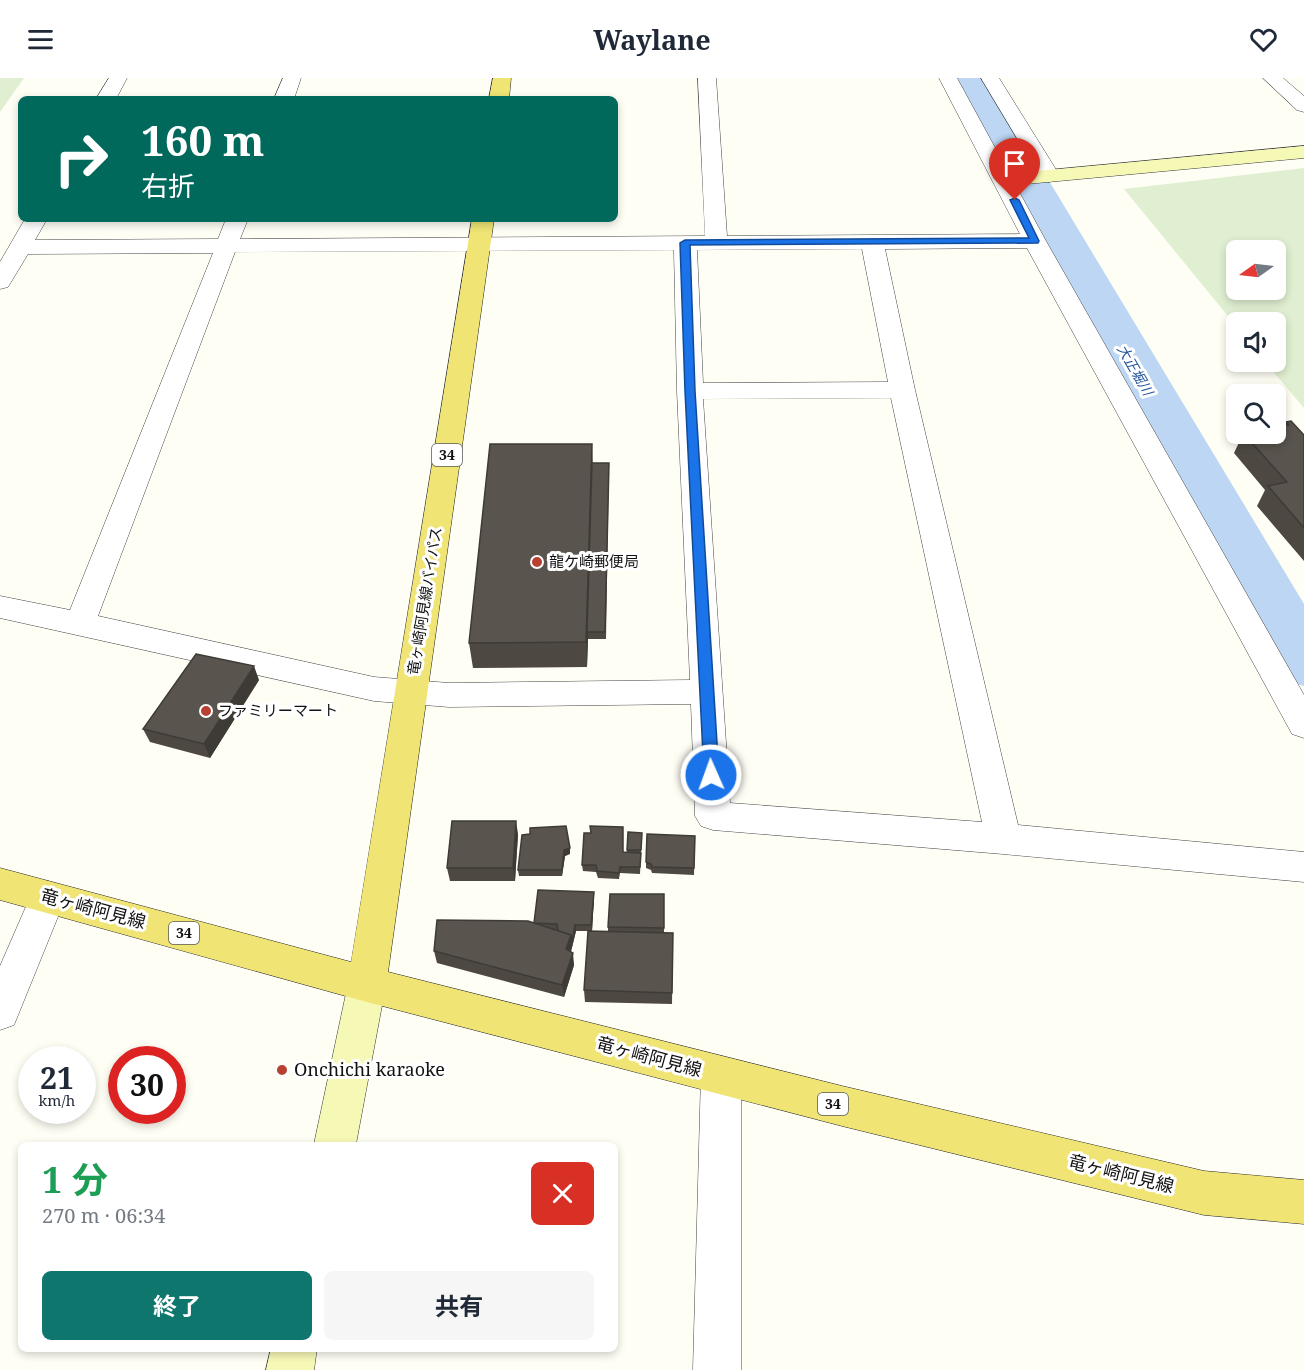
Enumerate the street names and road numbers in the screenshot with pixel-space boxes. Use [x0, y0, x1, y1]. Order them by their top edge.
road number: 34 [432, 444, 462, 466]
street label: 竜ヶ崎阿見線バイパス [402, 525, 446, 676]
street label: 竜ヶ崎阿見線 [38, 882, 149, 934]
road number: 34 [169, 922, 199, 944]
street label: 竜ヶ崎阿見線 [594, 1030, 705, 1082]
road number: 34 [818, 1093, 848, 1115]
street label: 竜ヶ崎阿見線 [1066, 1148, 1177, 1198]

